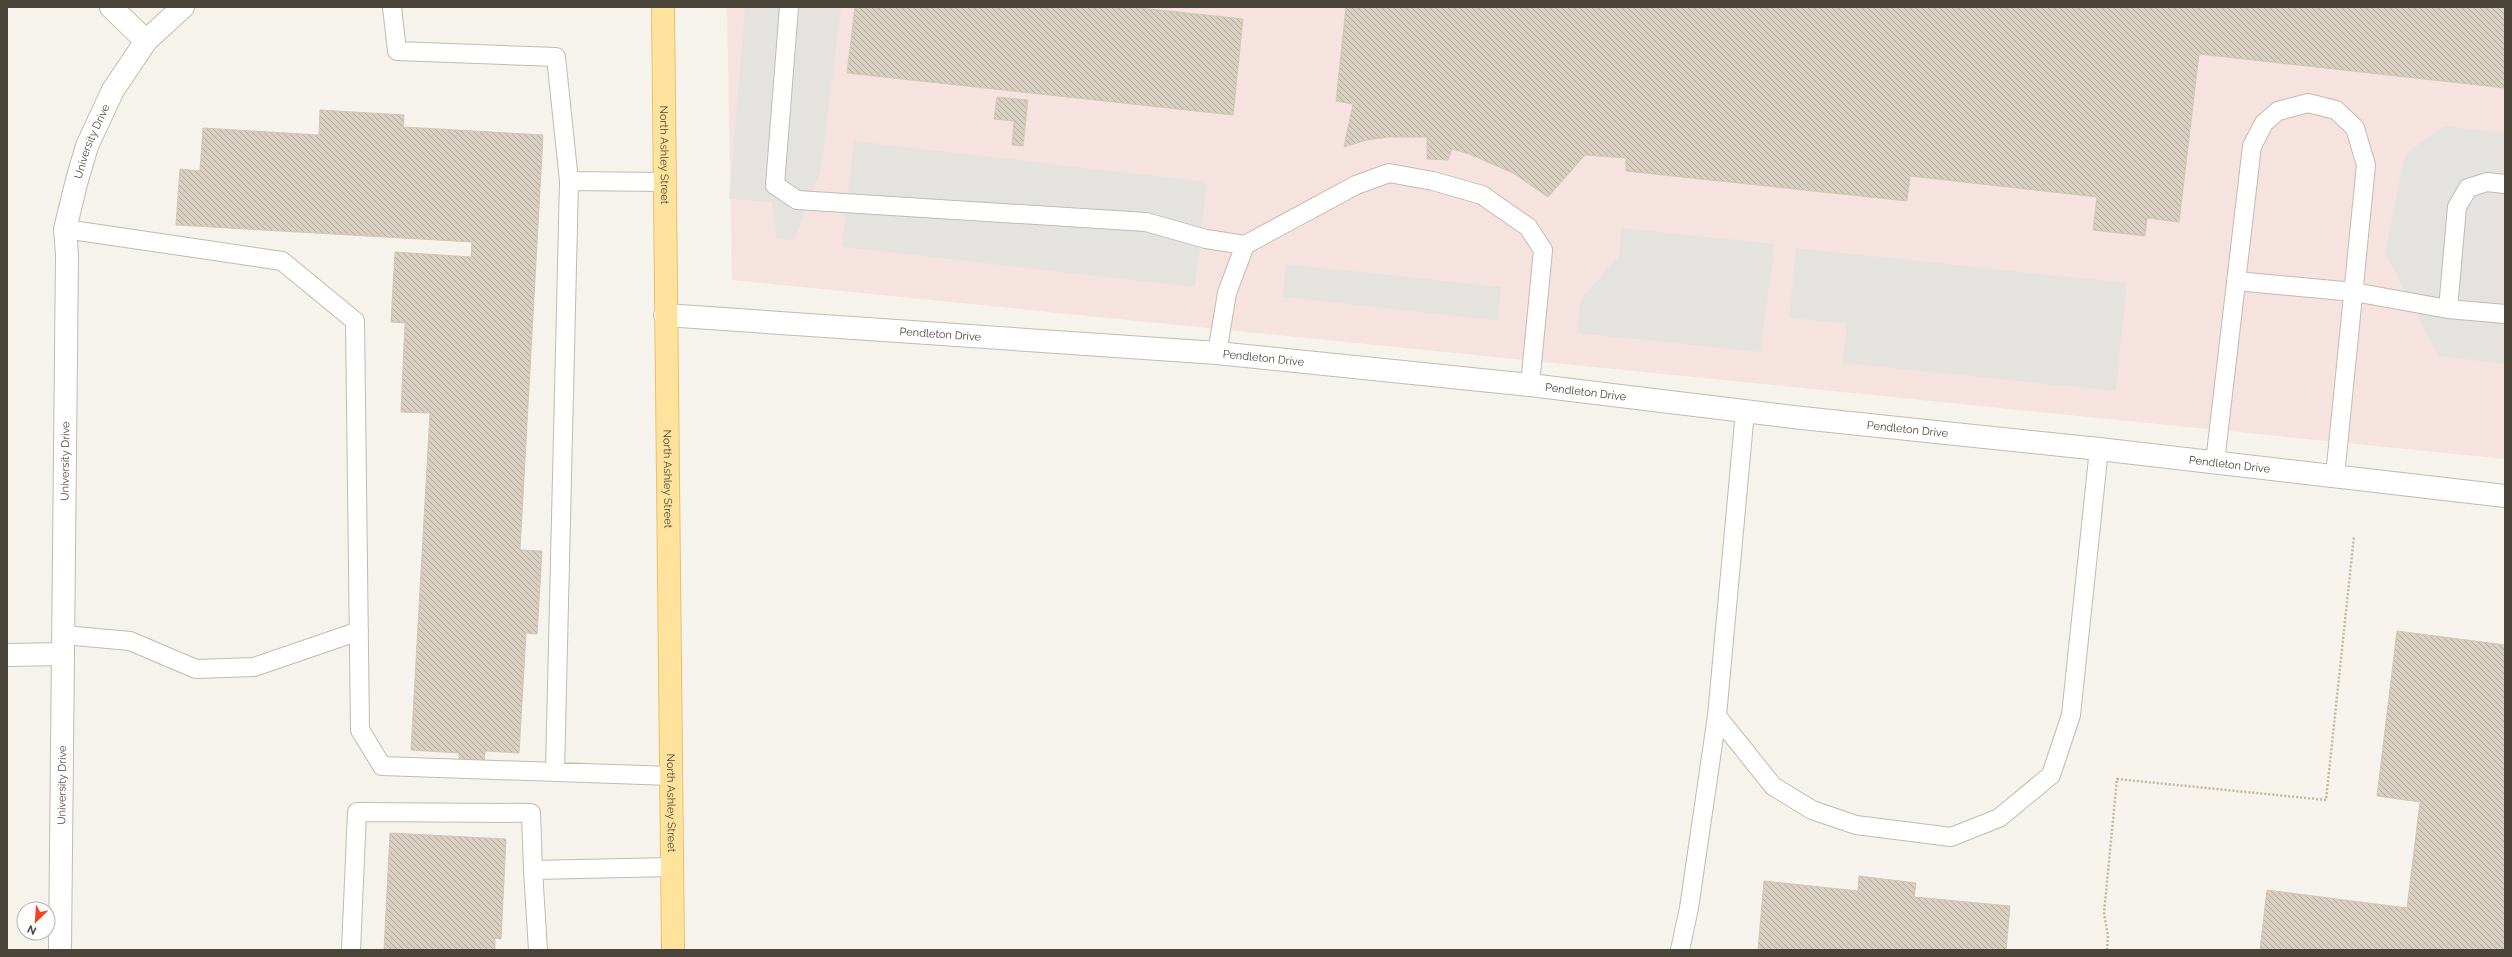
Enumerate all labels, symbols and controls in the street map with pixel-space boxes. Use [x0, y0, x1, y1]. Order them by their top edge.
street label: University Drive [72, 102, 113, 180]
street label: North Ashley Street [657, 106, 671, 205]
street label: Pendleton Drive [899, 325, 982, 344]
street label: Pendleton Drive [1222, 348, 1305, 369]
street label: Pendleton Drive [1544, 381, 1627, 404]
street label: Pendleton Drive [1866, 419, 1949, 440]
street label: University Drive [59, 421, 72, 501]
street label: North Ashley Street [660, 429, 675, 529]
street label: Pendleton Drive [2188, 453, 2271, 476]
street label: University Drive [55, 745, 69, 825]
street label: North Ashley Street [664, 753, 678, 853]
north arrow [16, 901, 56, 941]
text: N [25, 922, 39, 937]

